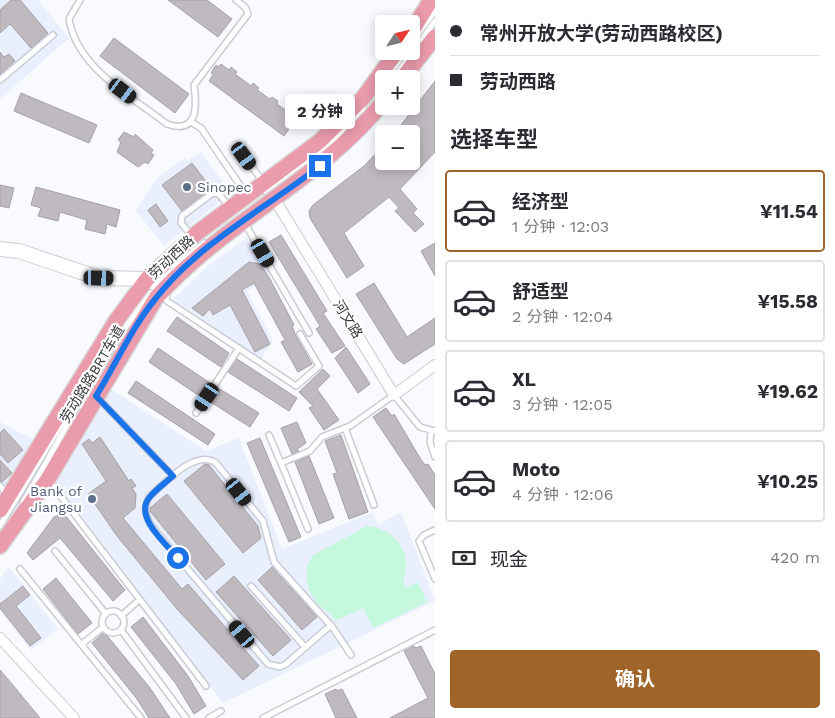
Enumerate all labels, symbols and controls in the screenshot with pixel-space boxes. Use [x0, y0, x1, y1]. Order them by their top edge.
north arrow [375, 15, 420, 60]
map controls [375, 15, 420, 170]
text: 常州开放大学(劳动西路校区) [480, 22, 723, 45]
button: + [375, 70, 420, 115]
text: 劳动西路 [480, 70, 556, 93]
car [106, 76, 139, 106]
callout: 2 分钟 [285, 94, 355, 128]
text: 2 分钟 [297, 102, 343, 121]
button: − [375, 125, 420, 170]
text: 选择车型 [450, 127, 538, 152]
car [229, 139, 258, 173]
route end [309, 155, 331, 177]
place label: Sinopec [197, 179, 252, 195]
marker: Sinopec [181, 181, 193, 193]
icon: car [452, 189, 497, 234]
text: 经济型 [512, 190, 569, 213]
text: ¥11.54 [760, 200, 818, 223]
text: 1 分钟 · 12:03 [512, 217, 609, 236]
street label: 劳动西路 [145, 232, 197, 282]
car [249, 236, 276, 270]
car [83, 270, 114, 286]
icon: car [452, 279, 497, 324]
text: 舒适型 [512, 280, 569, 303]
text: ¥15.58 [758, 290, 818, 313]
street label: 河文路 [330, 297, 366, 341]
text: 2 分钟 · 12:04 [512, 307, 613, 326]
street label: 劳动路路BRT车道 [57, 322, 127, 426]
text: XL [512, 368, 536, 391]
icon: car [452, 369, 497, 414]
car [192, 380, 221, 414]
text: ¥19.62 [757, 380, 818, 403]
text: 3 分钟 · 12:05 [512, 395, 613, 414]
text: Moto [512, 458, 560, 481]
icon: car [452, 459, 497, 504]
text: ¥10.25 [757, 470, 818, 493]
car [223, 476, 254, 508]
place label: Bank of Jiangsu [30, 483, 82, 515]
text: 4 分钟 · 12:06 [512, 485, 613, 504]
marker: Bank of Jiangsu [86, 493, 98, 505]
icon: cash [450, 544, 478, 572]
route start [167, 547, 189, 569]
text: 现金 [490, 548, 528, 571]
text: 420 m [770, 548, 820, 567]
car [226, 618, 257, 650]
button: 确认 [450, 650, 820, 708]

